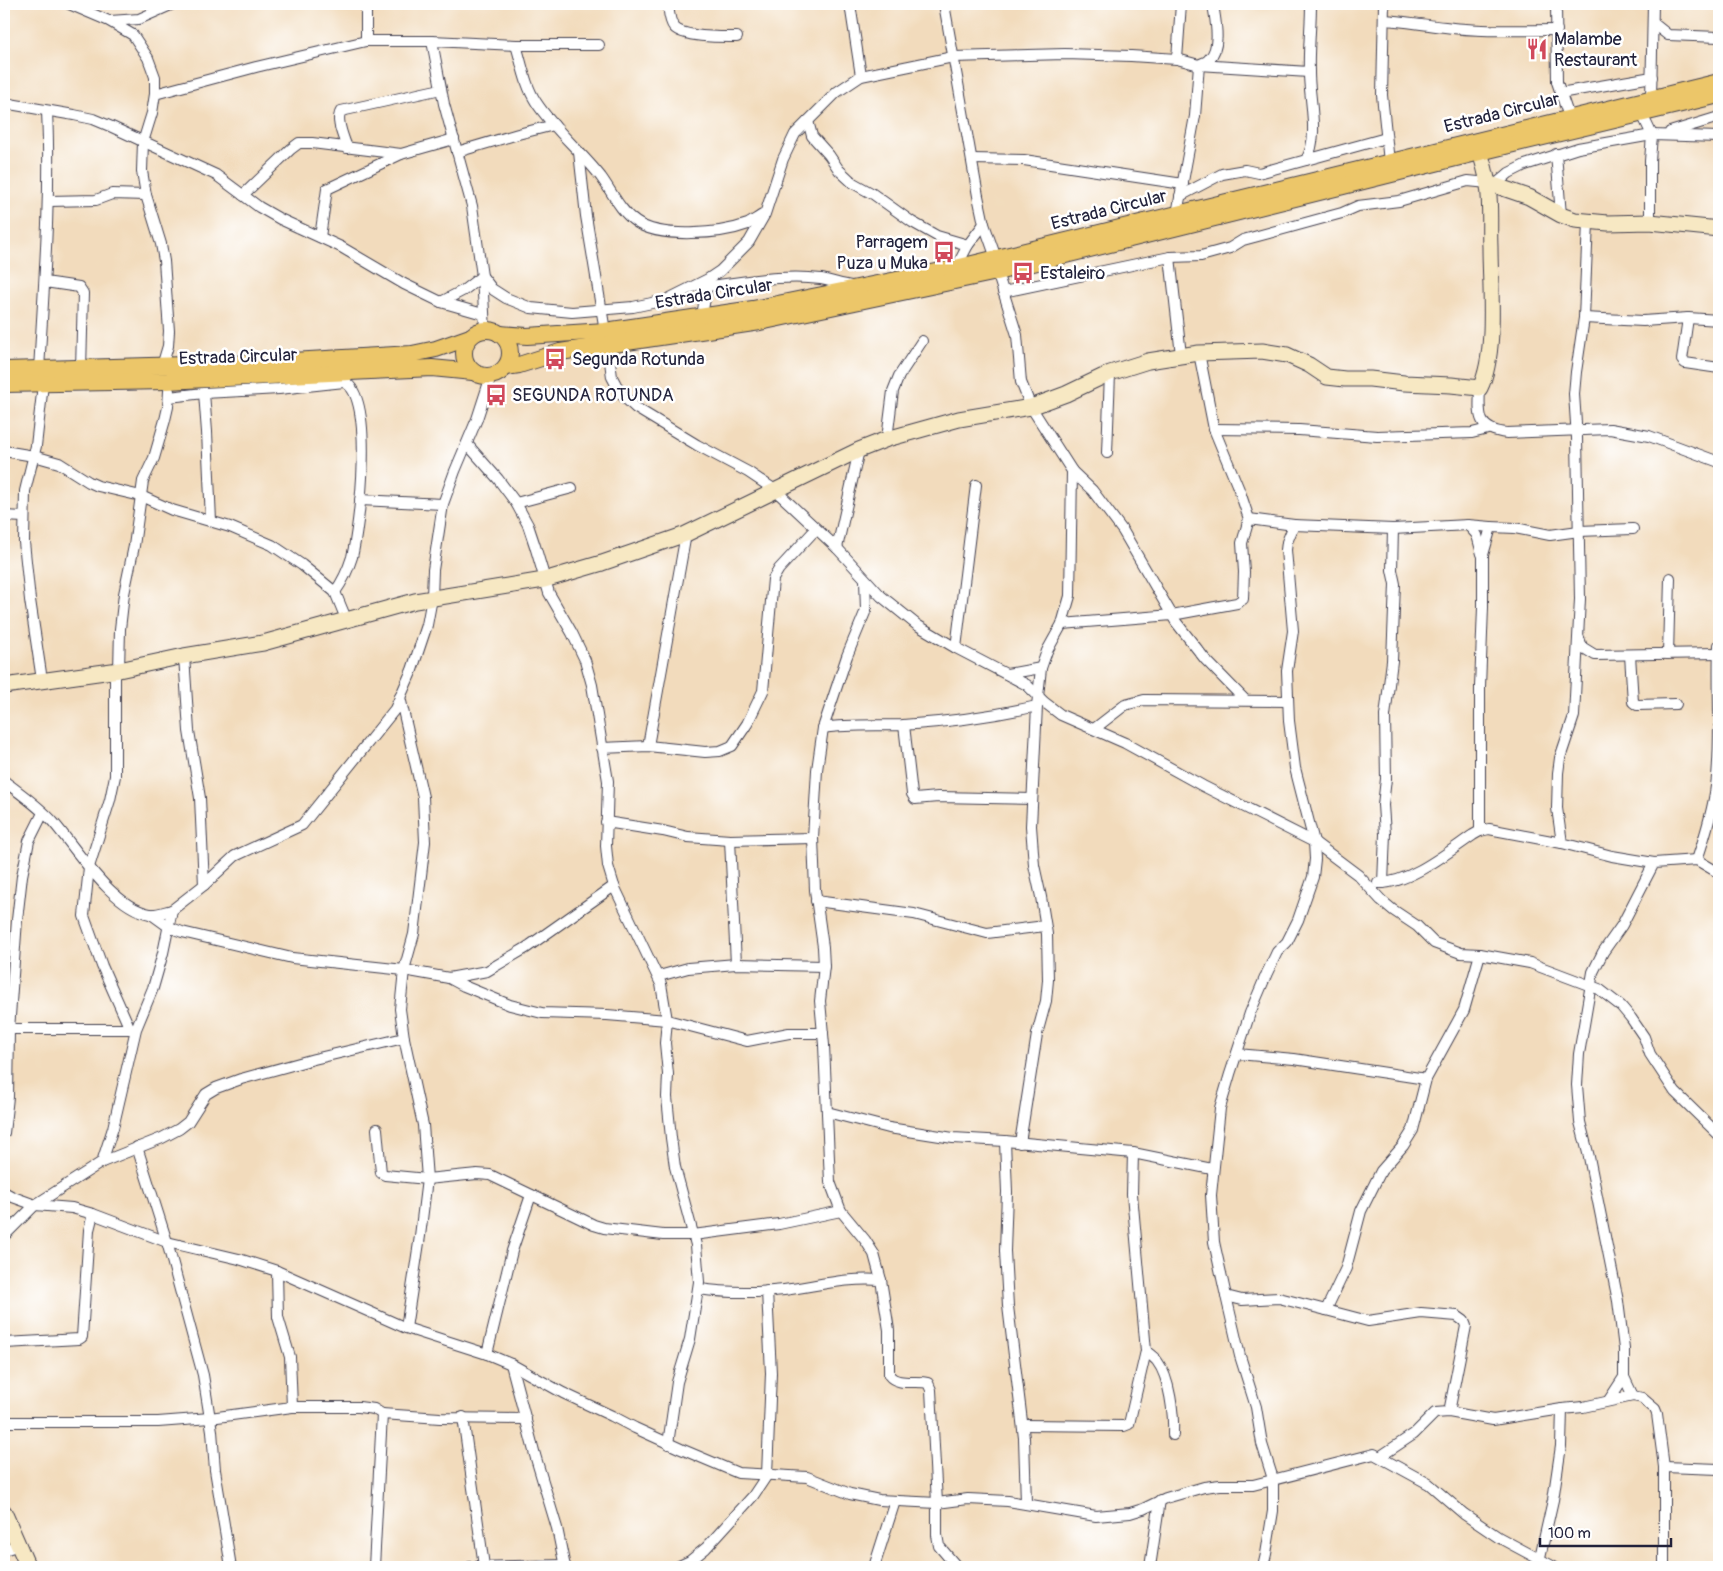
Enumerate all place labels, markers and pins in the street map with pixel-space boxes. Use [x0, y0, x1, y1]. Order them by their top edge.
place label: Malambe Restaurant [1554, 28, 1638, 72]
restaurant icon: Malambe Restaurant [1524, 36, 1550, 62]
place label: Parragem Puza u Muka [837, 231, 928, 275]
bus stop icon: Parragem Puza u Muka [931, 239, 957, 265]
bus stop icon: Estaleiro [1010, 260, 1036, 286]
place label: Estaleiro [1040, 262, 1105, 285]
bus stop icon: Segunda Rotunda [542, 346, 568, 372]
place label: Segunda Rotunda [572, 348, 705, 371]
bus stop icon: SEGUNDA ROTUNDA [483, 382, 509, 408]
place label: SEGUNDA ROTUNDA [512, 384, 674, 407]

